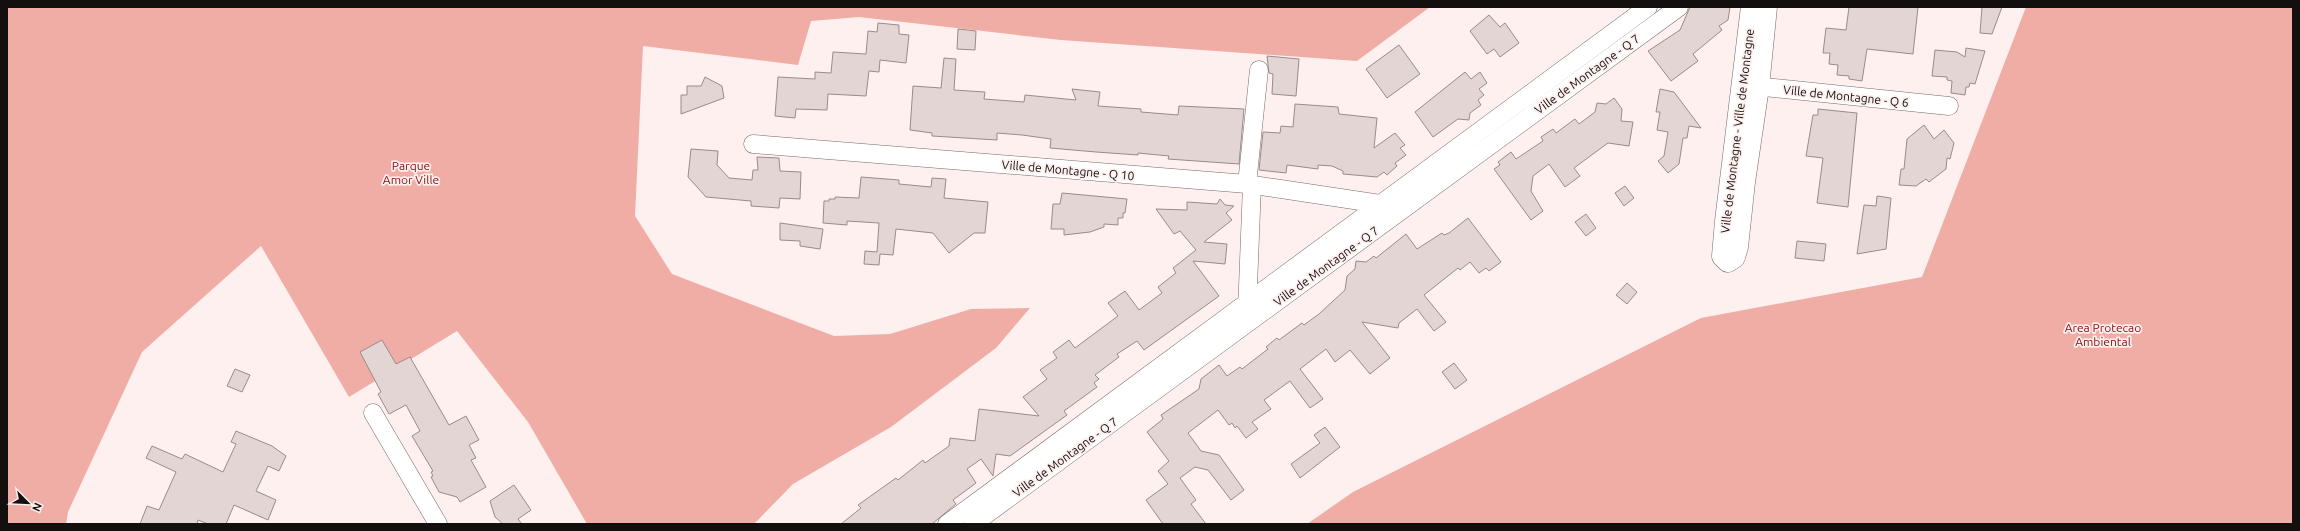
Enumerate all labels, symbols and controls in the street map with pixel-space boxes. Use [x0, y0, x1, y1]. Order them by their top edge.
street label: Ville de Montagne - Ville de Montagne [1718, 28, 1756, 234]
street label: Ville de Montagne - Q 7 [1532, 32, 1642, 116]
street label: Ville de Montagne - Q 6 [1783, 83, 1910, 109]
street label: Ville de Montagne - Q 10 [1001, 158, 1135, 182]
park label: Parque Amor Ville [383, 159, 439, 186]
street label: Ville de Montagne - Q 7 [1271, 224, 1381, 308]
park label: Area Protecao Ambiental [2065, 321, 2141, 348]
street label: Ville de Montagne - Q 7 [1010, 415, 1120, 499]
north arrow [8, 483, 48, 523]
text: N [30, 501, 44, 513]

